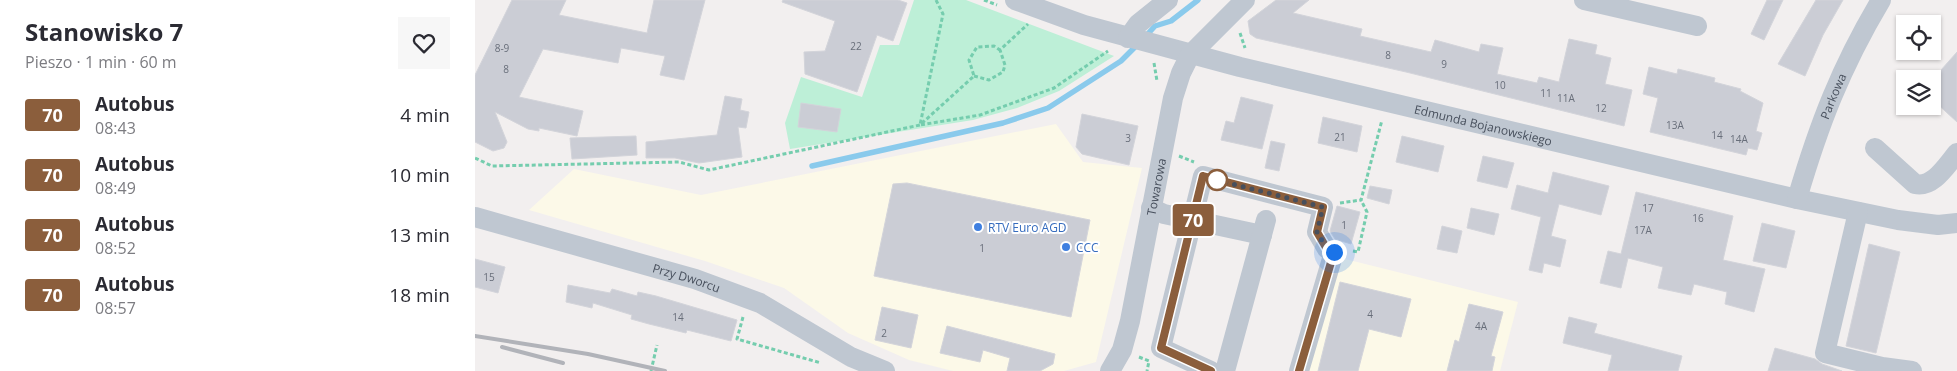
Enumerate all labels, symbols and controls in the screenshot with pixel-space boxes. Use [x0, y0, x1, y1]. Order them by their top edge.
text: Stanowisko 7 [25, 15, 183, 48]
map controls [1896, 15, 1941, 115]
button: locate [1896, 15, 1941, 60]
button: heart [398, 17, 450, 69]
house number: 22 [850, 39, 862, 53]
house number: 8-9 [495, 41, 510, 55]
house number: 8 [1385, 48, 1391, 62]
text: Pieszo · 1 min · 60 m [25, 51, 177, 73]
house number: 9 [1441, 57, 1447, 71]
house number: 8 [503, 62, 509, 76]
street label: Parkowa [1816, 70, 1850, 121]
button: layers [1896, 70, 1941, 115]
house number: 10 [1494, 78, 1506, 92]
house number: 11 [1540, 86, 1552, 100]
text: Autobus [95, 91, 175, 117]
house number: 11A [1557, 91, 1576, 105]
street label: Edmunda Bojanowskiego [1413, 100, 1554, 149]
house number: 12 [1595, 101, 1607, 115]
text: 4 min [400, 102, 450, 128]
text: 70 [42, 103, 63, 127]
text: 08:43 [95, 117, 136, 139]
house number: 13A [1666, 118, 1685, 132]
house number: 14 [1711, 128, 1723, 142]
house number: 21 [1334, 130, 1346, 144]
house number: 3 [1125, 131, 1131, 145]
house number: 14A [1730, 132, 1749, 146]
text: Autobus [95, 151, 175, 177]
street label: Towarowa [1142, 157, 1170, 217]
text: 10 min [389, 162, 450, 188]
text: 70 [42, 163, 63, 187]
unlabelled marker [1206, 169, 1228, 191]
text: 08:49 [95, 177, 136, 199]
house number: 17 [1642, 201, 1654, 215]
line badge: 70 [1171, 204, 1215, 236]
text: 70 [1183, 208, 1203, 232]
text: Autobus [95, 211, 175, 237]
house number: 16 [1692, 211, 1704, 225]
house number: 1 [1341, 218, 1347, 232]
place label: RTV Euro AGD [988, 219, 1067, 236]
marker: RTV Euro AGD [972, 221, 984, 233]
text: 13 min [389, 222, 450, 248]
text: 70 [42, 223, 63, 247]
house number: 17A [1634, 223, 1653, 237]
text: 08:52 [95, 237, 136, 259]
place label: CCC [1076, 239, 1099, 256]
your location [1322, 240, 1347, 265]
house number: 1 [979, 241, 985, 255]
marker: CCC [1060, 241, 1072, 253]
street label: Przy Dworcu [651, 259, 723, 296]
house number: 15 [483, 270, 495, 284]
text: Autobus [95, 271, 175, 297]
text: 18 min [389, 282, 450, 308]
text: 70 [42, 283, 63, 307]
text: 08:57 [95, 297, 136, 319]
house number: 4 [1367, 307, 1373, 321]
house number: 14 [672, 310, 684, 324]
house number: 4A [1475, 319, 1488, 333]
house number: 2 [881, 326, 887, 340]

